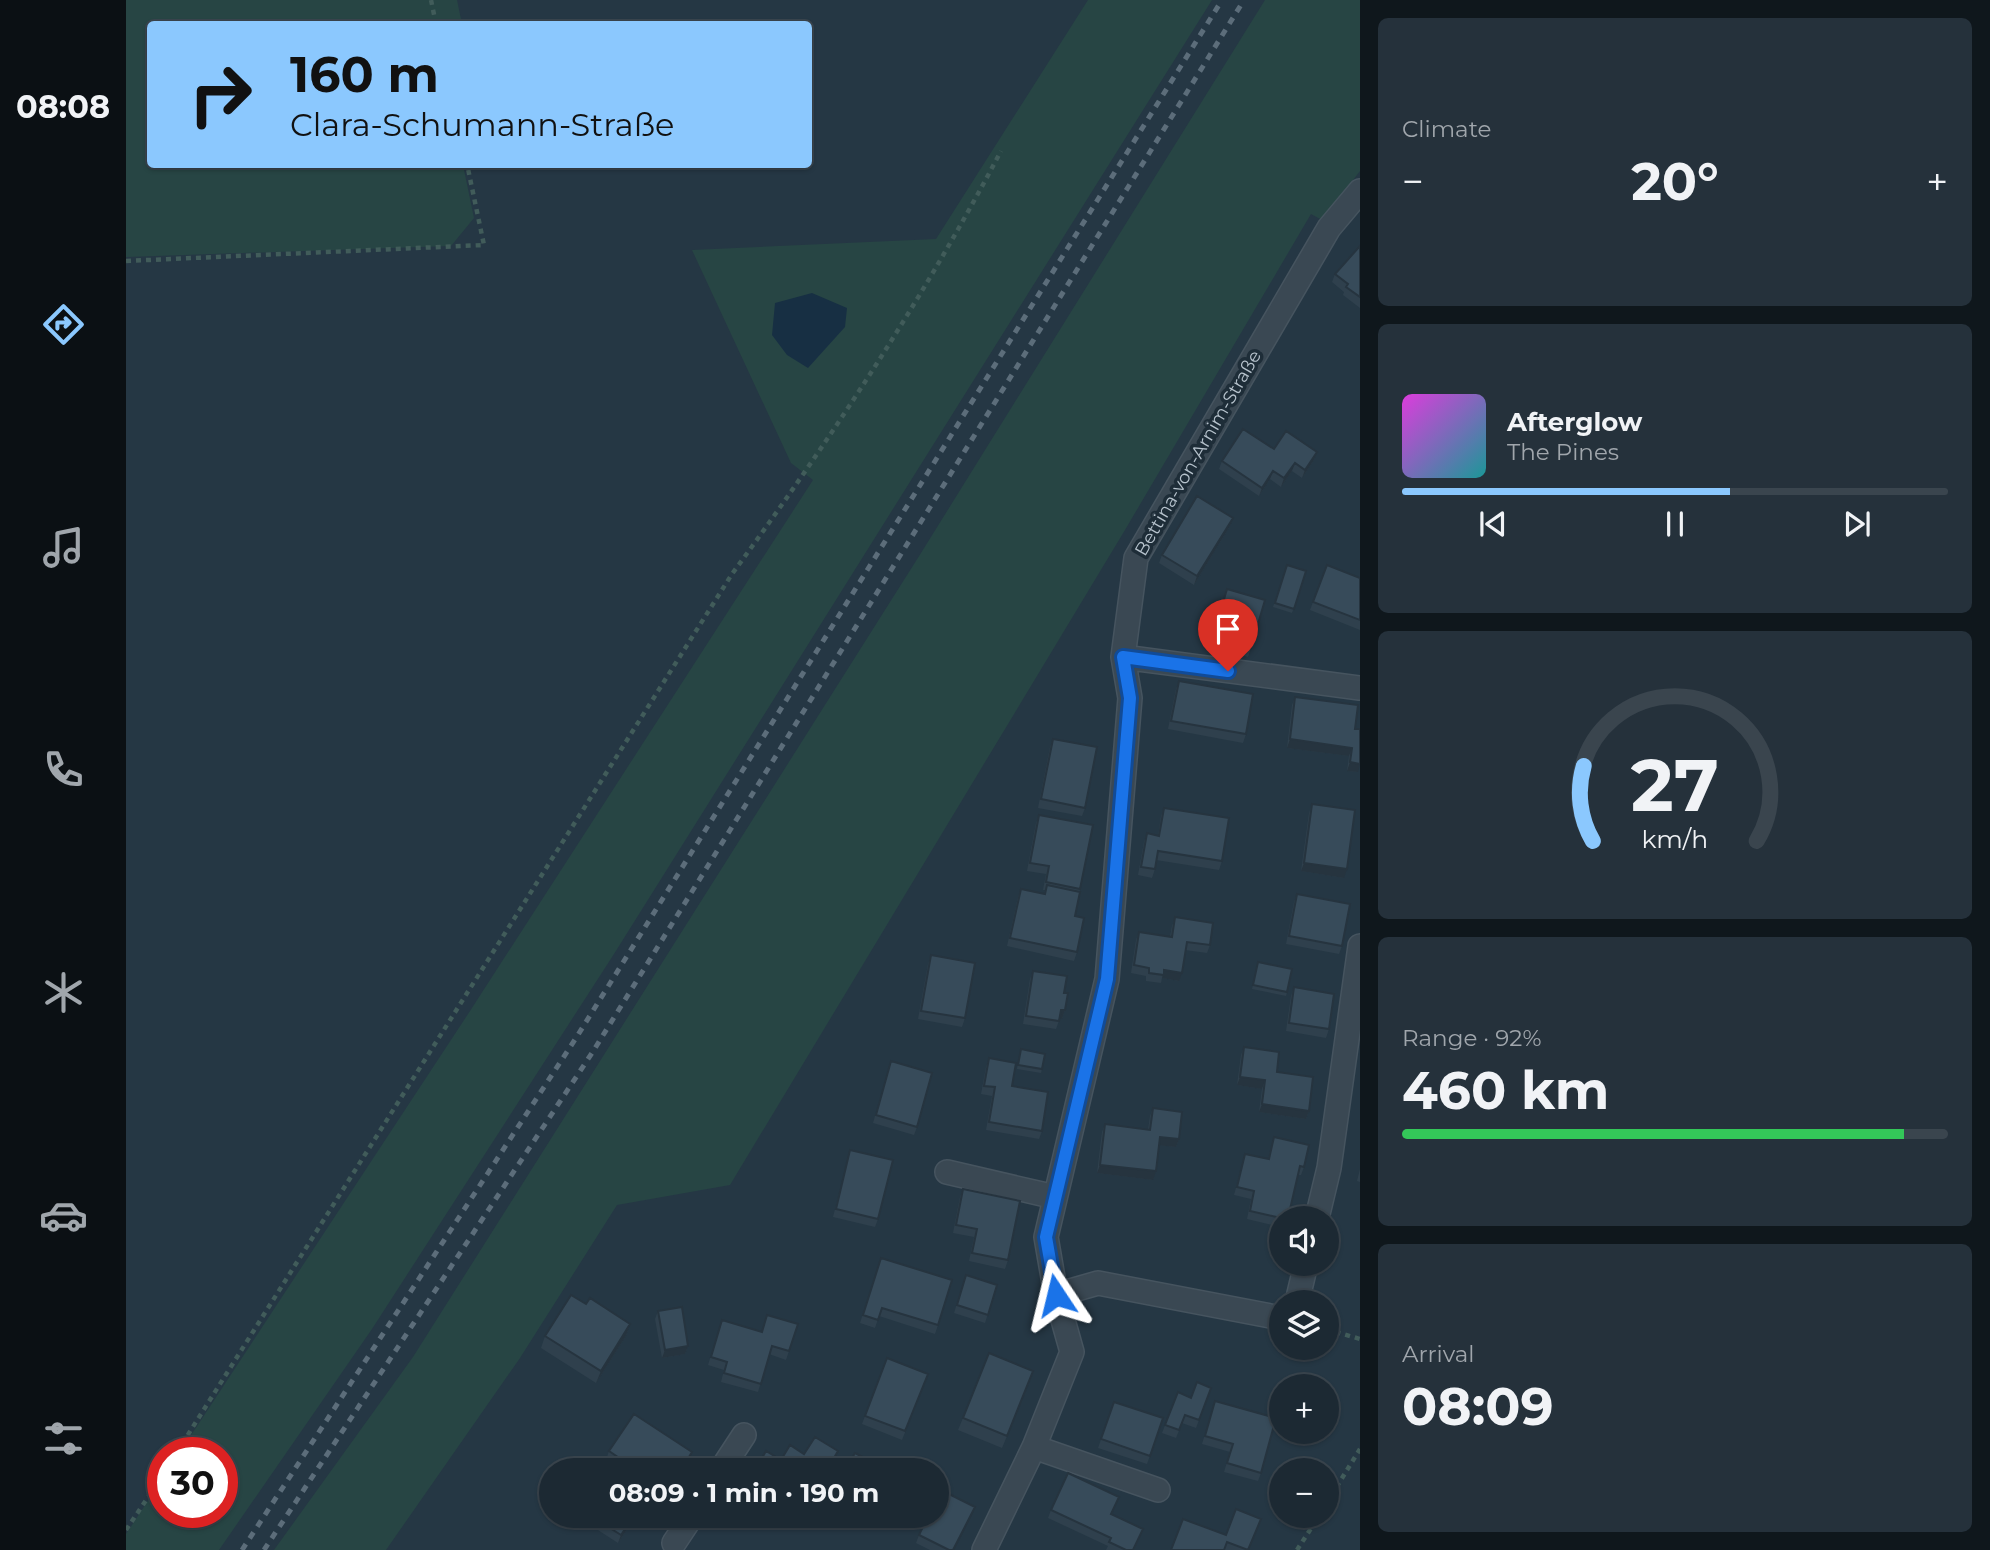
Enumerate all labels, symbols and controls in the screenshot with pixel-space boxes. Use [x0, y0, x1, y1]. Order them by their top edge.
text: 160 m [290, 45, 439, 104]
icon: right [175, 49, 266, 140]
text: 08:08 [16, 87, 110, 126]
text: Clara-Schumann-Straße [290, 105, 674, 144]
text: Climate [1402, 115, 1491, 143]
text: 20° [1631, 150, 1719, 213]
text: − [1402, 158, 1424, 205]
text: + [1926, 158, 1948, 205]
icon: directions [39, 300, 88, 349]
street label: Bettina-von-Arnim-Straße [1130, 346, 1266, 560]
text: Afterglow [1507, 406, 1642, 438]
text: The Pines [1507, 438, 1619, 466]
icon: previous [1474, 505, 1512, 543]
icon: pause [1656, 505, 1694, 543]
icon: next [1838, 505, 1876, 543]
icon: music [39, 523, 88, 572]
pin [1198, 599, 1258, 671]
icon: arrive [1209, 610, 1247, 648]
text: 27 [1631, 741, 1719, 829]
icon: phone [39, 745, 88, 794]
text: km/h [1642, 824, 1708, 854]
icon: climate [39, 968, 88, 1017]
text: Range · 92% [1402, 1024, 1542, 1052]
text: 460 km [1402, 1059, 1609, 1122]
icon: car [39, 1191, 88, 1240]
map controls [1269, 1206, 1339, 1528]
button: sound [1269, 1206, 1339, 1276]
position arrow [1019, 1258, 1093, 1332]
button: layers [1269, 1290, 1339, 1360]
text: Arrival [1402, 1340, 1475, 1368]
button: + [1269, 1374, 1339, 1444]
text: 08:09 [1402, 1375, 1554, 1438]
icon: filters [39, 1414, 88, 1463]
speed limit sign: 30 [147, 1437, 238, 1528]
button: − [1269, 1458, 1339, 1528]
text: 08:09 · 1 min · 190 m [609, 1477, 879, 1509]

